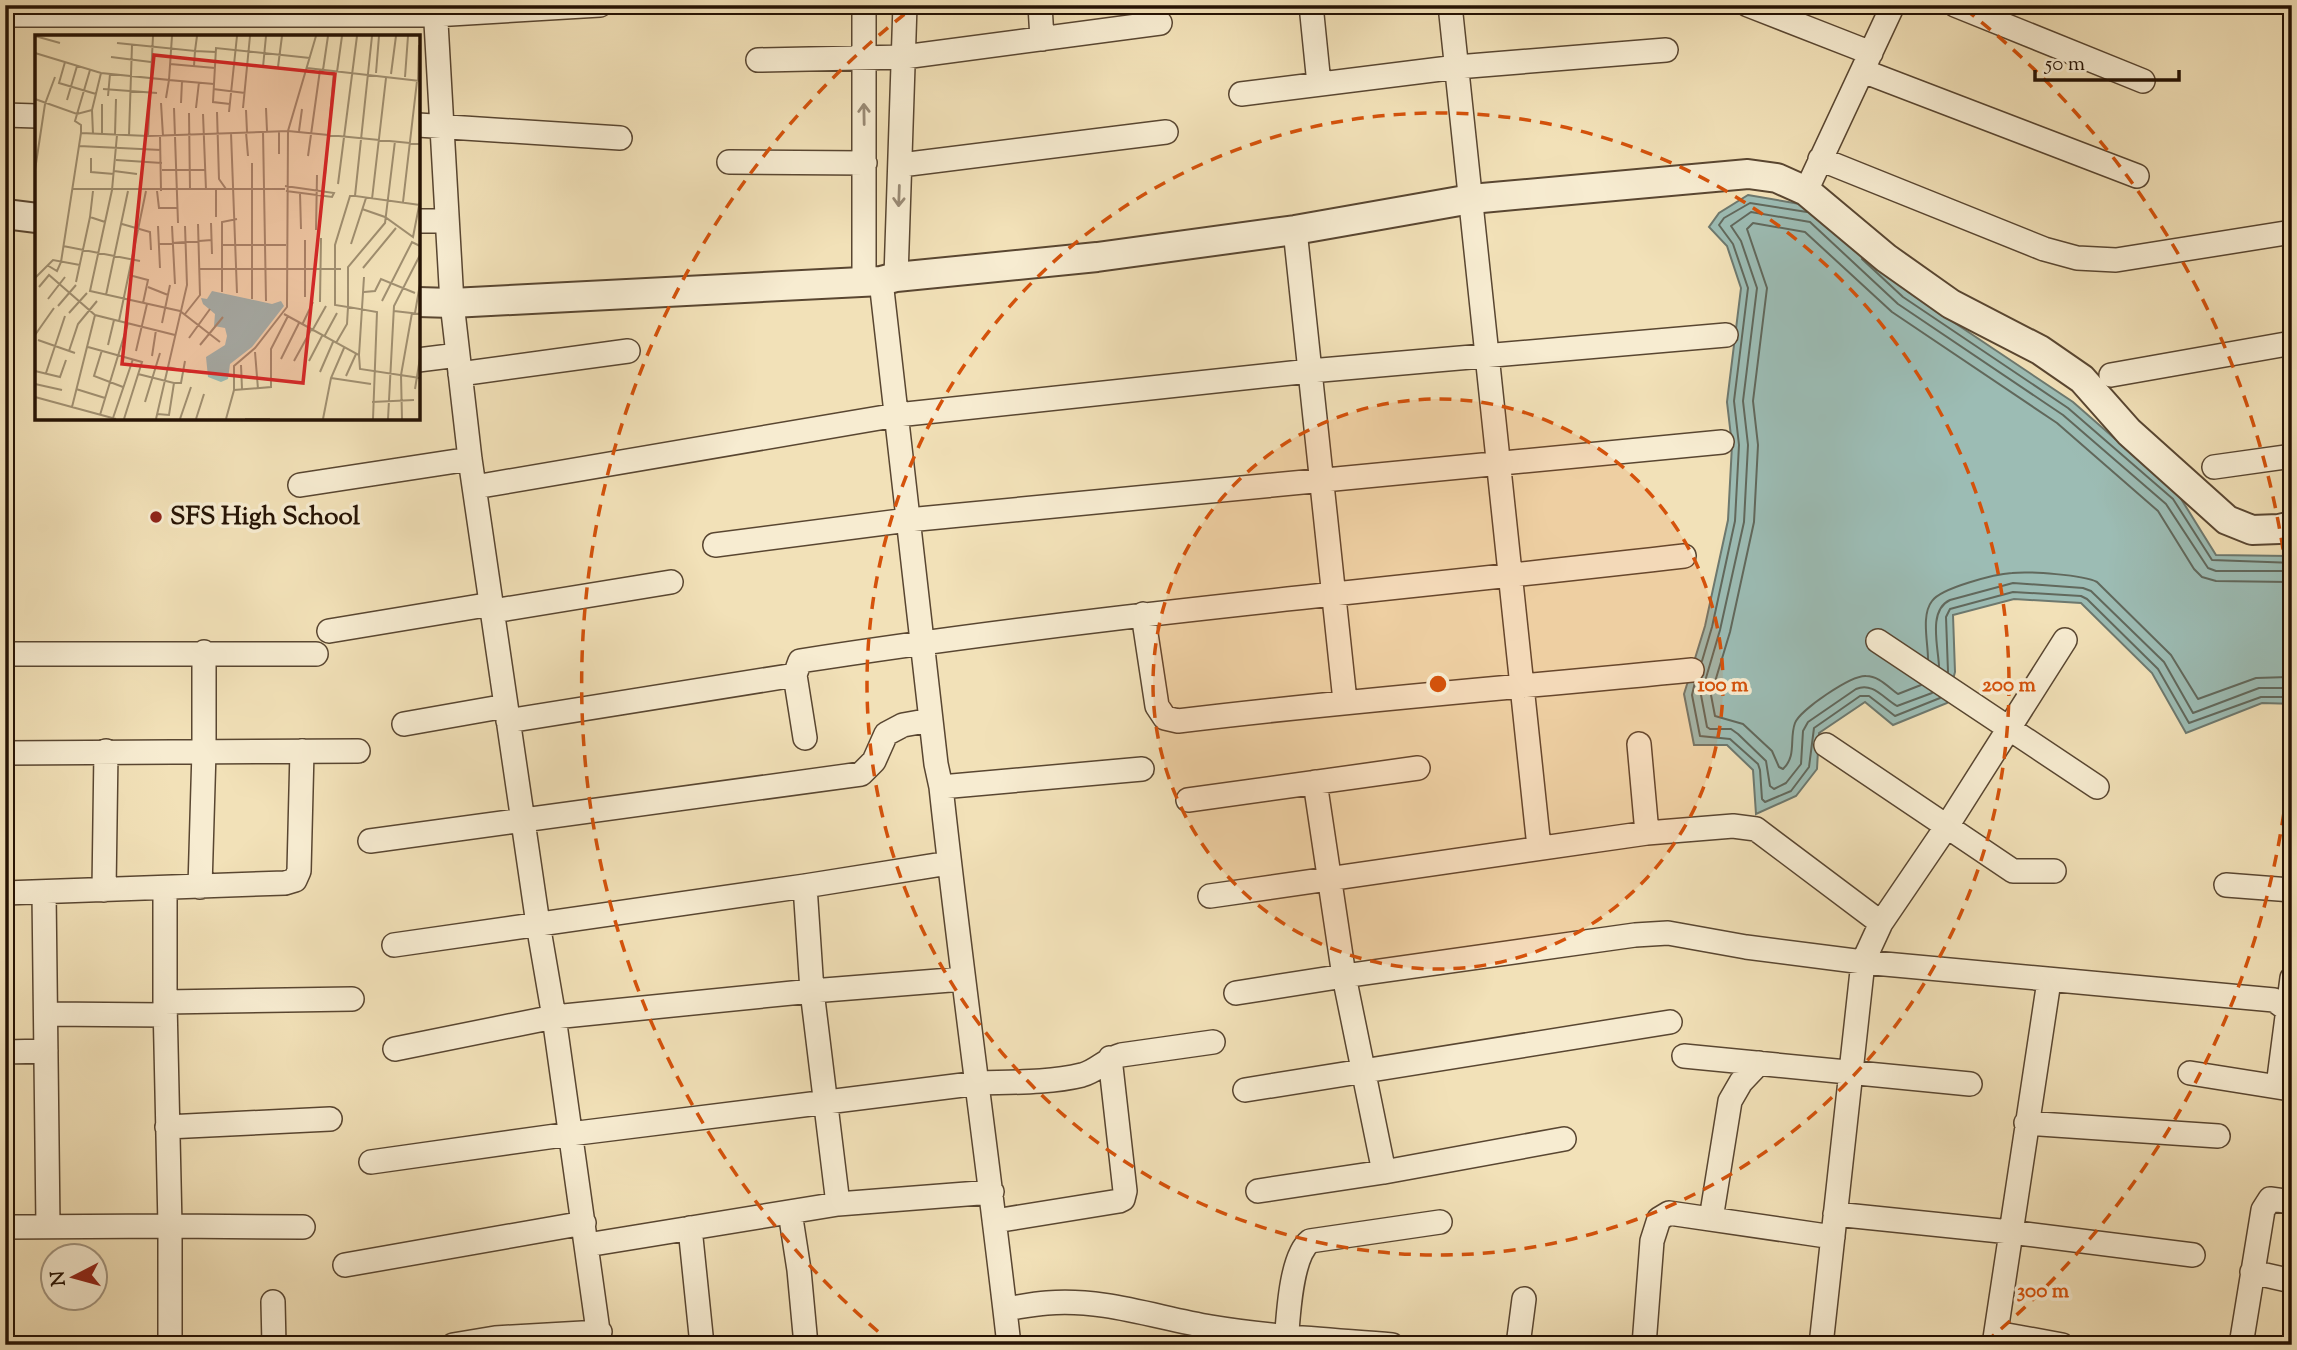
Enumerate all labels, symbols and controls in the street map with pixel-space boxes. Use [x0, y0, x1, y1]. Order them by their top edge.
inset map [35, 35, 420, 420]
scale bar [2035, 38, 2178, 82]
text: 50 m [2044, 50, 2085, 80]
one-way arrow [858, 103, 871, 126]
one-way arrow [893, 184, 906, 207]
place label: SFS High School [170, 499, 361, 536]
marker: SFS High School [148, 509, 164, 525]
text: 100 m [1698, 671, 1749, 701]
text: 200 m [1982, 671, 2037, 701]
centre of rings [1426, 672, 1450, 696]
north arrow [38, 1242, 108, 1312]
text: N [45, 1270, 74, 1287]
text: 300 m [2017, 1277, 2070, 1307]

